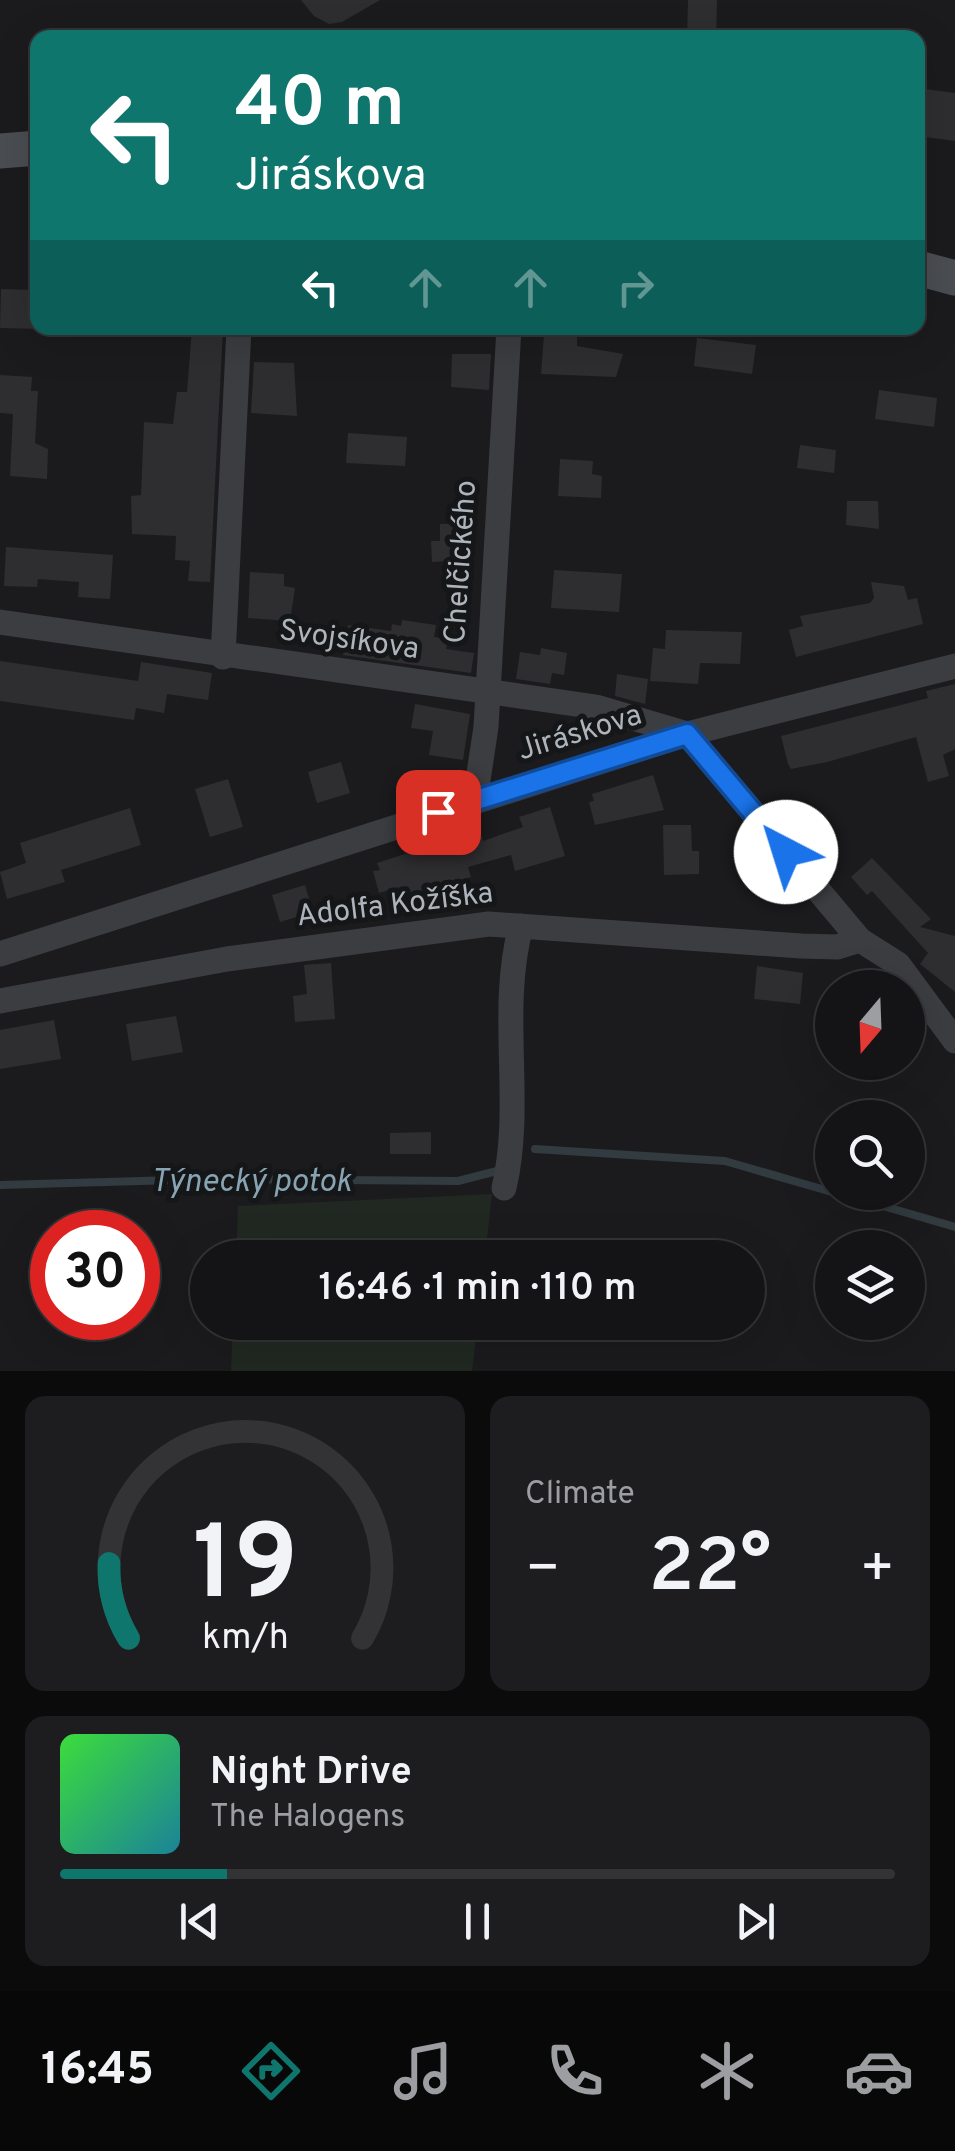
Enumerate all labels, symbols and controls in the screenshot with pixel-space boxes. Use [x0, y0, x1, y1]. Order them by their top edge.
text: 40 m [235, 62, 405, 151]
icon: left [70, 70, 200, 200]
text: Jiráskova [235, 149, 427, 206]
icon: left [293, 260, 348, 315]
icon: ahead [398, 260, 453, 315]
icon: ahead [503, 260, 558, 315]
icon: right [608, 260, 663, 315]
street label: Chelčického [438, 479, 486, 645]
street label: Svojsíkova [277, 613, 421, 669]
street label: Jiráskova [514, 698, 646, 770]
pin [396, 770, 481, 855]
icon: arrive [411, 785, 466, 840]
position arrow [734, 800, 838, 904]
street label: Adolfa Kožíška [295, 876, 495, 936]
north arrow [815, 970, 925, 1080]
map controls [815, 970, 925, 1340]
button: search [815, 1100, 925, 1210]
water label: Týnecký potok [151, 1163, 352, 1203]
speed limit sign: 30 [30, 1210, 160, 1340]
button: layers [815, 1230, 925, 1340]
text: 16:46 · 1 min · 110 m [319, 1265, 636, 1314]
text: Climate [525, 1475, 635, 1515]
text: 19 [192, 1504, 298, 1636]
text: 22° [649, 1523, 771, 1618]
text: − [525, 1536, 560, 1606]
text: + [860, 1536, 895, 1606]
text: km/h [202, 1616, 288, 1662]
text: Night Drive [210, 1749, 412, 1798]
text: The Halogens [210, 1798, 405, 1838]
icon: previous [172, 1894, 227, 1949]
icon: pause [450, 1894, 505, 1949]
icon: next [728, 1894, 783, 1949]
icon: directions [236, 2036, 306, 2106]
icon: music [388, 2036, 458, 2106]
icon: phone [540, 2036, 610, 2106]
icon: climate [692, 2036, 762, 2106]
icon: car [844, 2036, 914, 2106]
text: 16:45 [41, 2043, 154, 2100]

